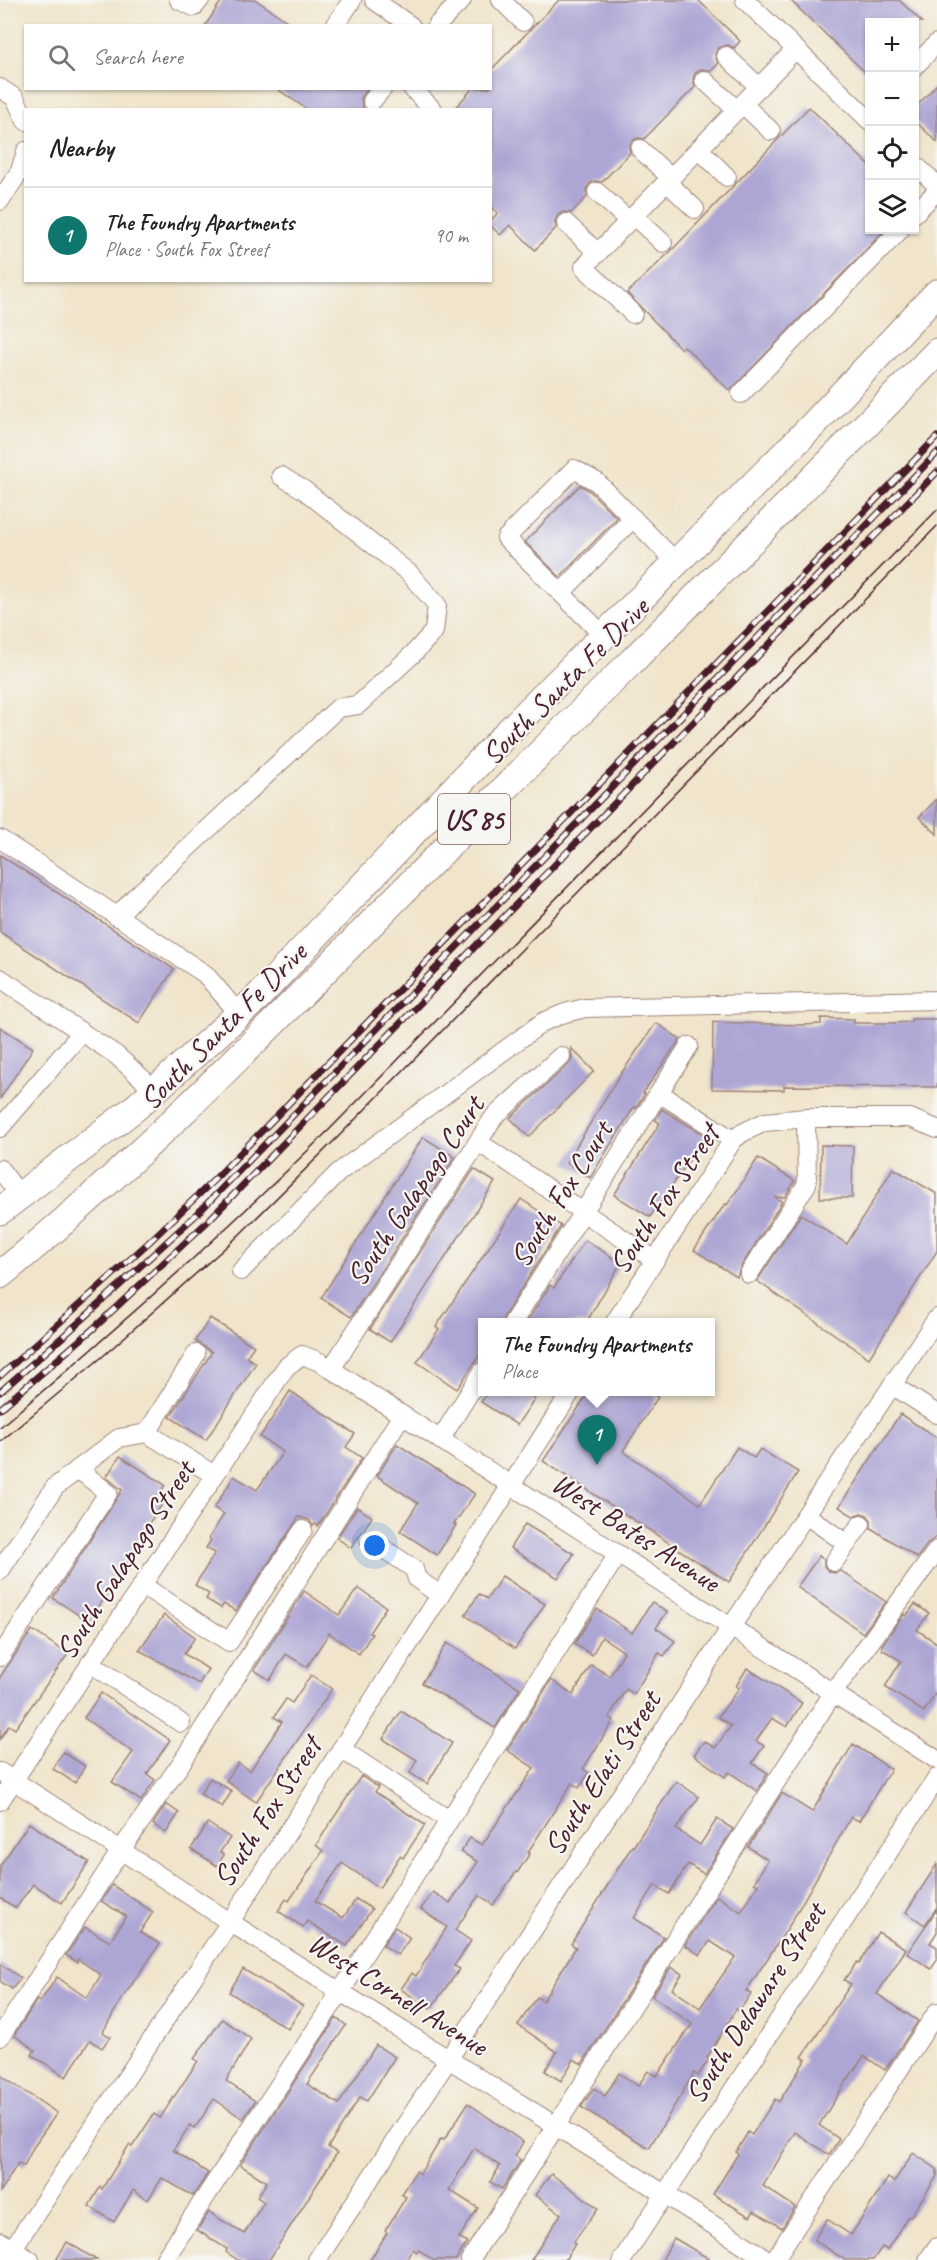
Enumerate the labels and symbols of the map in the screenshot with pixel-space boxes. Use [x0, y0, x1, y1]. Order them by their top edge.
street label: South Santa Fe Drive [473, 588, 658, 773]
road number: US 85 [438, 794, 510, 844]
street label: South Santa Fe Drive [131, 933, 316, 1118]
street label: South Galapago Court [338, 1086, 494, 1293]
street label: South Fox Court [501, 1111, 622, 1274]
street label: South Fox Street [600, 1114, 730, 1281]
pin: 1 [578, 1416, 616, 1465]
street label: South Galapago Street [47, 1451, 205, 1666]
street label: West Bates Avenue [545, 1464, 729, 1602]
your location [360, 1531, 389, 1560]
street label: South Elati Street [535, 1681, 671, 1862]
street label: South Fox Street [204, 1726, 332, 1895]
street label: South Delaware Street [676, 1893, 836, 2111]
street label: West Cornell Avenue [301, 1924, 497, 2065]

